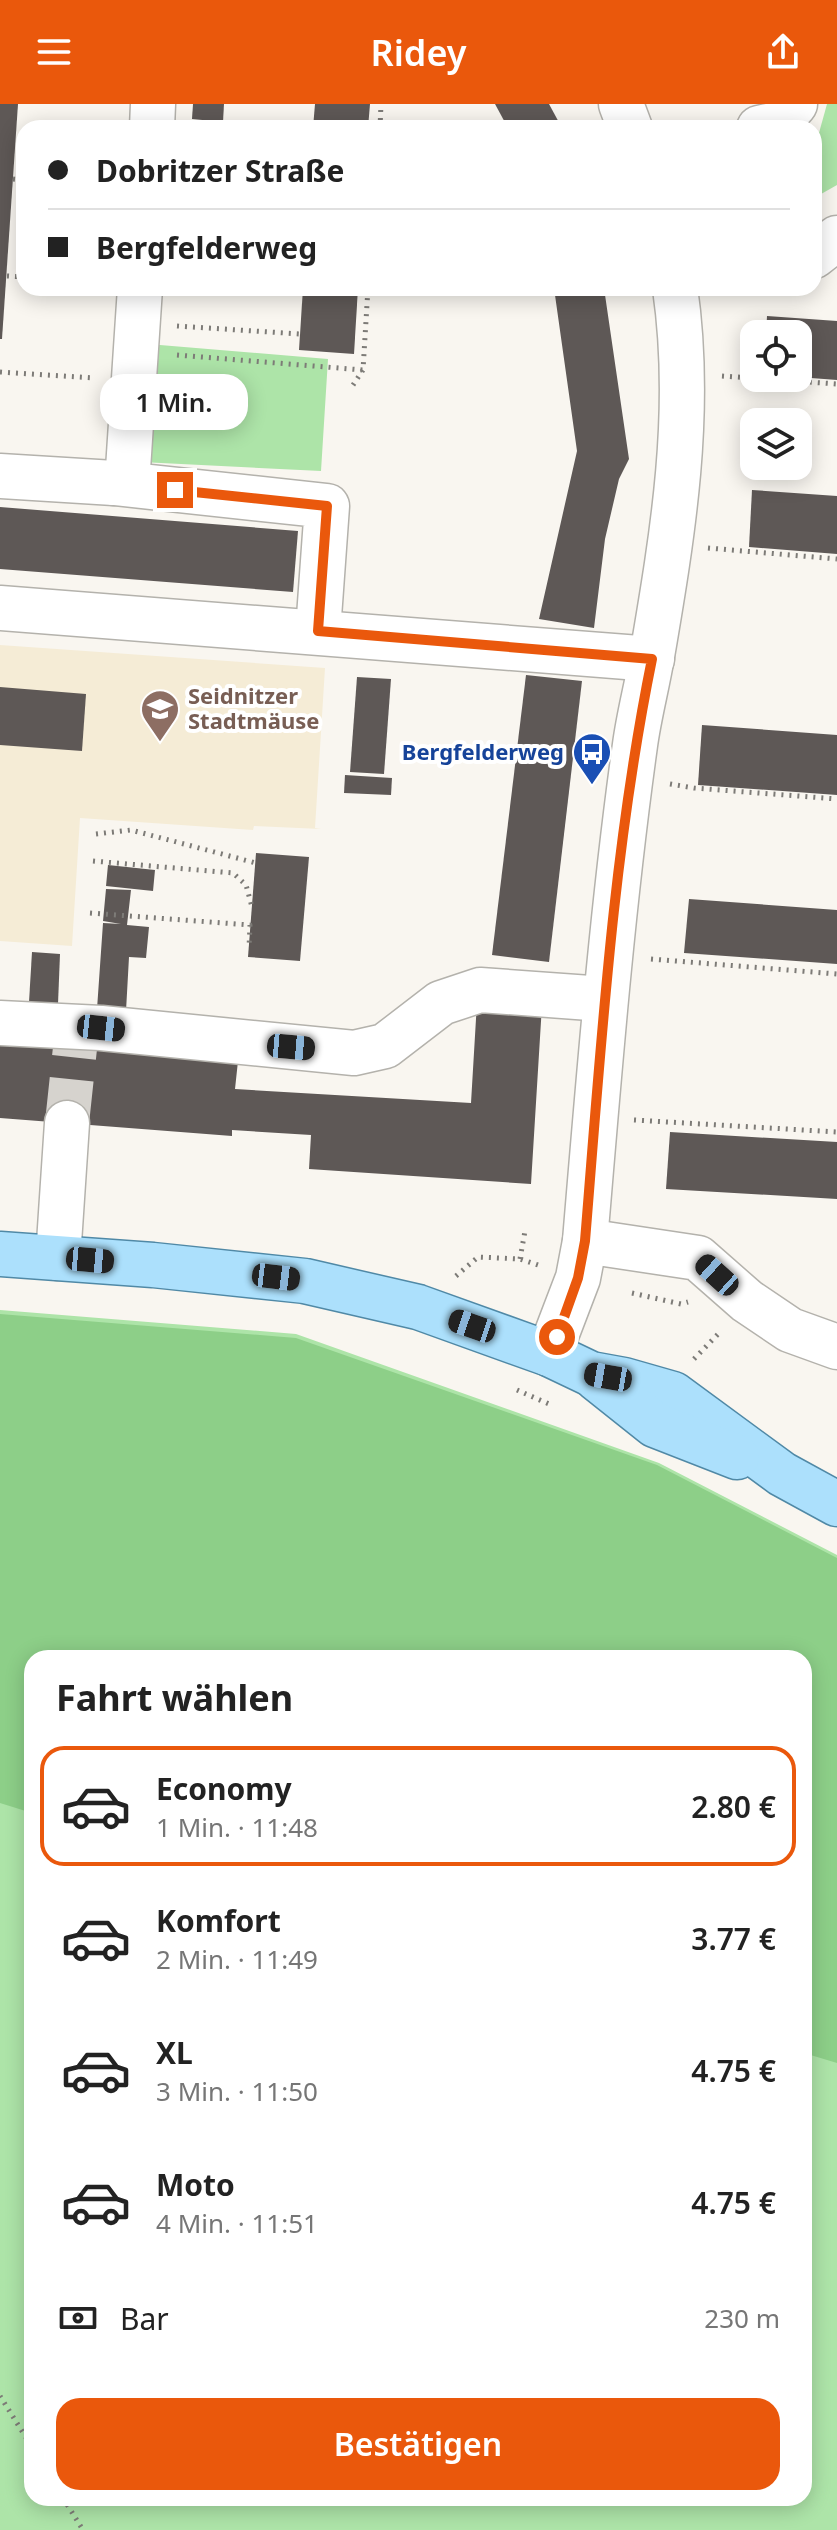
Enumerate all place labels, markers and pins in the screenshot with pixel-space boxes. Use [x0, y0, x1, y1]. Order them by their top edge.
place label: Seidnitzer Stadtmäuse [188, 680, 319, 735]
school or university icon: Seidnitzer Stadtmäuse [139, 688, 181, 743]
bus stop icon: Bergfelderweg [571, 731, 613, 786]
place label: Bergfelderweg [402, 736, 564, 766]

